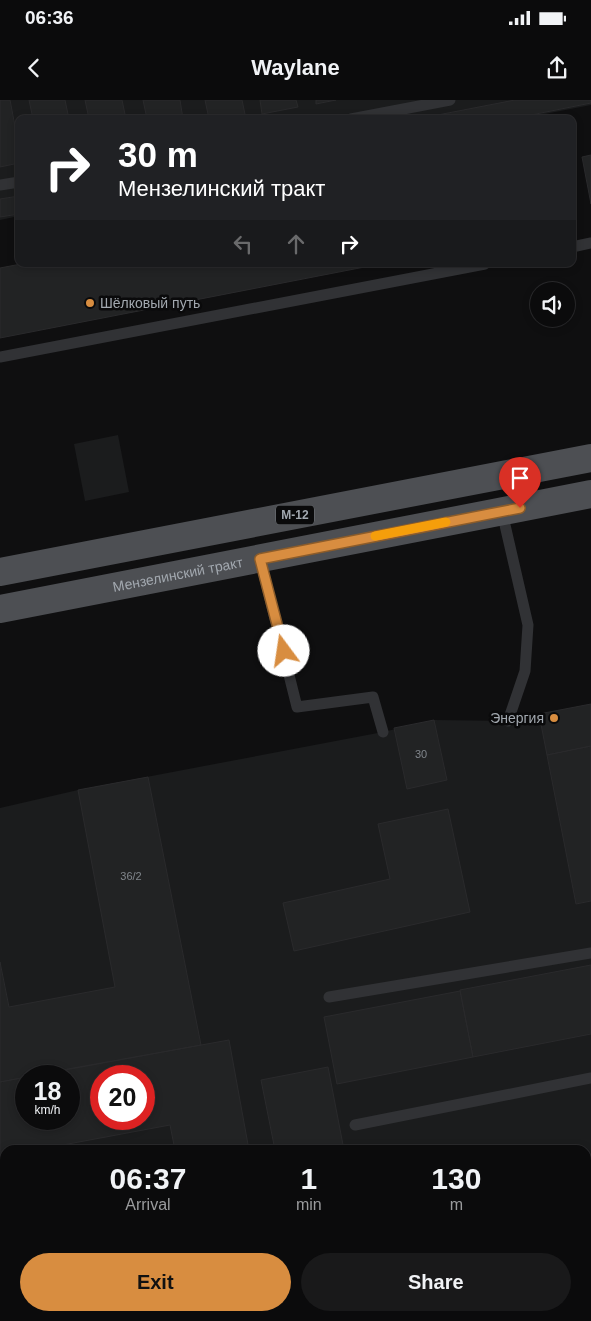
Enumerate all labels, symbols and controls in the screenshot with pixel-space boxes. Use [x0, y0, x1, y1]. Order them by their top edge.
text: 06:36 [25, 7, 74, 28]
icon: back [20, 54, 48, 82]
icon: share [543, 54, 571, 82]
text: Waylane [251, 55, 340, 80]
icon: right [35, 135, 100, 200]
text: 30 m [118, 135, 198, 174]
text: Мензелинский тракт [118, 176, 325, 201]
icon: left [229, 230, 257, 258]
icon: ahead [282, 230, 310, 258]
icon: right [335, 230, 363, 258]
map controls [530, 282, 575, 327]
button: sound [530, 282, 575, 327]
place label: Шёлковый путь [100, 295, 200, 311]
marker: Шёлковый путь [84, 297, 96, 309]
pin [499, 457, 541, 508]
icon: arrive [506, 464, 534, 492]
road number: М-12 [276, 506, 314, 524]
street label: Мензелинский тракт [111, 554, 245, 595]
position arrow [257, 624, 309, 676]
place label: Энергия [490, 710, 544, 726]
marker: Энергия [548, 712, 560, 724]
house number: 30 [415, 748, 427, 760]
house number: 36/2 [120, 870, 142, 882]
speed limit sign: 20 [90, 1065, 155, 1130]
text: 18 [34, 1077, 61, 1105]
text: km/h [34, 1103, 61, 1117]
text: 06:37 [110, 1162, 186, 1195]
text: 1 [300, 1162, 317, 1195]
text: 130 [431, 1162, 481, 1195]
text: Arrival [125, 1196, 171, 1213]
text: min [296, 1196, 322, 1213]
text: m [450, 1196, 463, 1213]
button: Exit [20, 1253, 291, 1311]
button: Share [301, 1253, 571, 1311]

